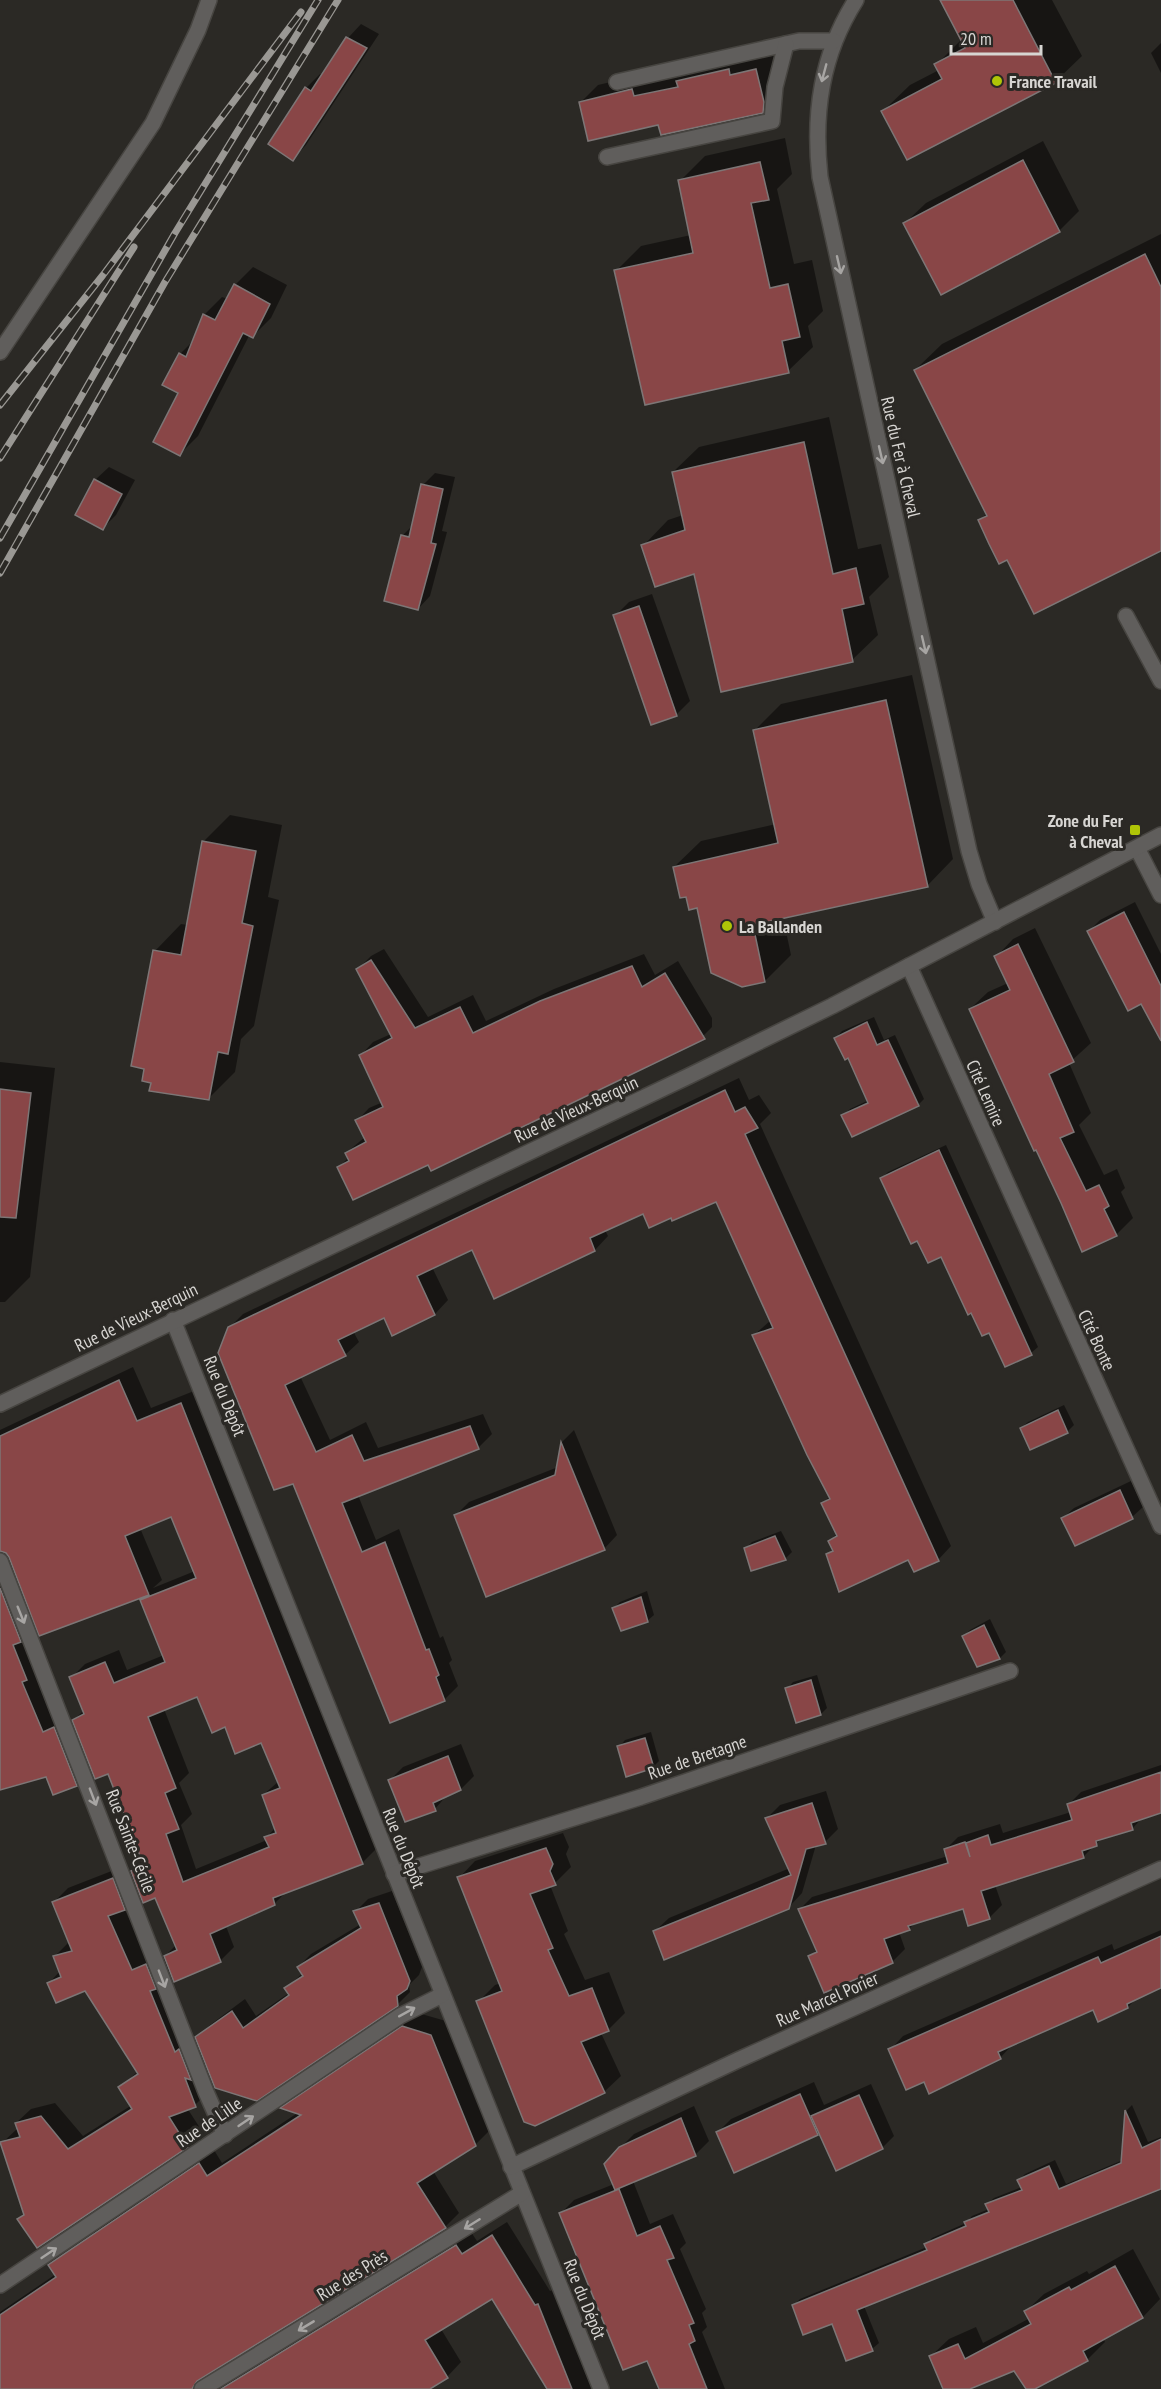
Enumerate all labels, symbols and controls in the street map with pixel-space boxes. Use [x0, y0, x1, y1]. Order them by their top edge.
scale bar [951, 18, 1041, 56]
text: 20 m [960, 27, 992, 50]
one-way arrow [818, 63, 829, 82]
place label: France Travail [1009, 70, 1098, 93]
marker: France Travail [990, 74, 1004, 88]
one-way arrow [833, 255, 845, 274]
street label: Rue du Fer à Cheval [876, 394, 926, 520]
one-way arrow [876, 445, 887, 464]
one-way arrow [918, 636, 930, 655]
place label: Zone du Fer à Cheval [1048, 809, 1124, 853]
marker: Zone du Fer à Cheval [1128, 823, 1142, 837]
place label: La Ballanden [739, 915, 822, 938]
marker: La Ballanden [720, 919, 734, 933]
street label: Cité Lemire [961, 1056, 1011, 1130]
street label: Rue de Vieux-Berquin [510, 1070, 642, 1148]
street label: Rue de Vieux-Berquin [71, 1277, 201, 1357]
street label: Cité Bonte [1073, 1306, 1121, 1374]
street label: Rue du Dépôt [198, 1352, 252, 1440]
one-way arrow [17, 1605, 28, 1624]
street label: Rue de Bretagne [645, 1729, 749, 1785]
street label: Rue Sainte-Cécile [101, 1786, 161, 1896]
one-way arrow [88, 1787, 99, 1805]
street label: Rue du Dépôt [377, 1804, 431, 1892]
street label: Rue Marcel Porier [772, 1966, 882, 2032]
one-way arrow [158, 1969, 169, 1987]
one-way arrow [398, 2006, 415, 2018]
street label: Rue de Lille [172, 2092, 246, 2152]
one-way arrow [237, 2115, 253, 2127]
one-way arrow [464, 2219, 481, 2231]
street label: Rue des Près [312, 2244, 392, 2306]
one-way arrow [40, 2247, 56, 2259]
street label: Rue du Dépôt [558, 2255, 612, 2343]
one-way arrow [298, 2321, 315, 2333]

